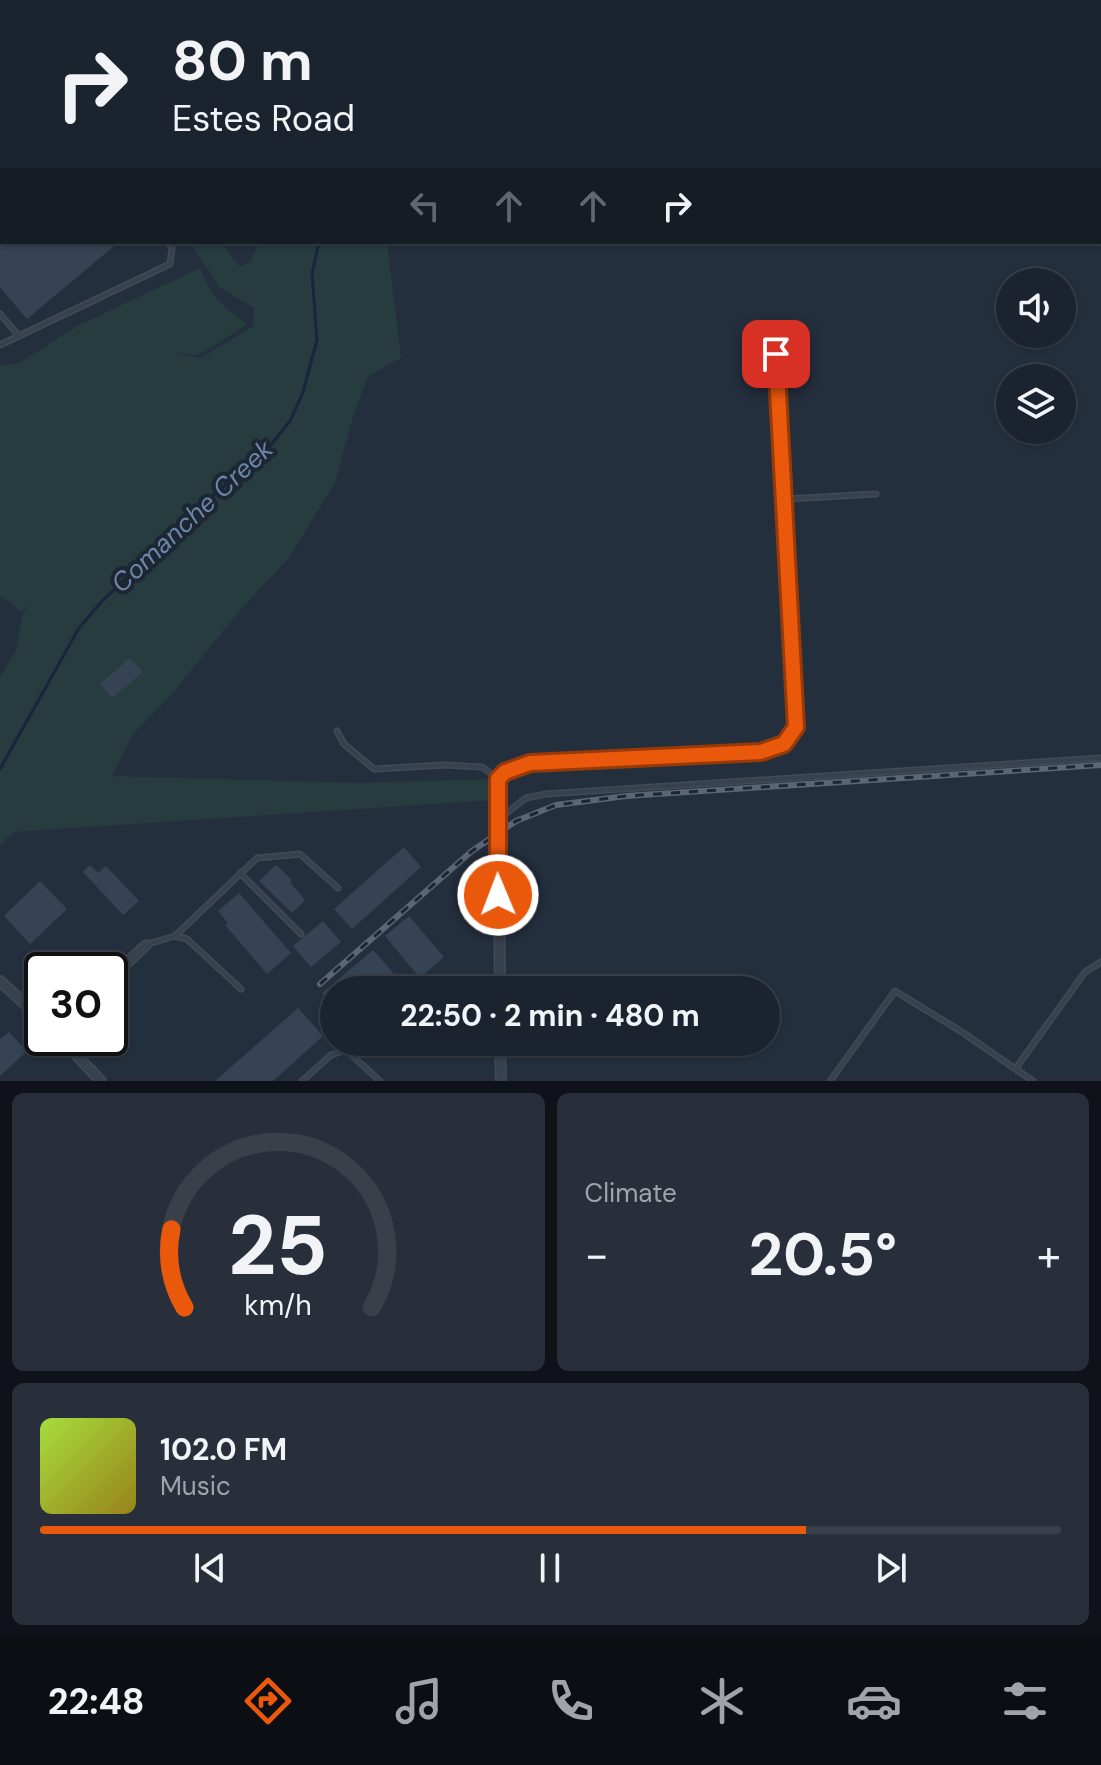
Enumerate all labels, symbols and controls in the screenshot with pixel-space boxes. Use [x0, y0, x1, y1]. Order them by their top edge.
text: 80 m [172, 24, 313, 97]
icon: right [40, 32, 144, 136]
text: Estes Road [172, 95, 355, 142]
icon: left [403, 184, 447, 228]
icon: ahead [487, 184, 531, 228]
icon: ahead [571, 184, 615, 228]
icon: right [655, 184, 699, 228]
map controls [996, 268, 1076, 444]
button: sound [996, 268, 1076, 348]
pin [742, 320, 810, 388]
icon: arrive [754, 332, 798, 376]
button: layers [996, 364, 1076, 444]
water label: Comanche Creek [104, 432, 281, 600]
position arrow [456, 853, 540, 937]
speed limit sign: 30 [24, 952, 128, 1056]
text: 22:50 · 2 min · 480 m [400, 996, 700, 1035]
text: Climate [585, 1176, 677, 1210]
text: 25 [228, 1191, 328, 1300]
text: 20.5° [749, 1215, 897, 1294]
text: − [585, 1226, 609, 1284]
text: + [1037, 1226, 1061, 1284]
text: km/h [244, 1287, 312, 1324]
text: 102.0 FM [160, 1430, 287, 1469]
text: Music [160, 1469, 231, 1503]
icon: previous [188, 1546, 232, 1590]
icon: pause [528, 1546, 572, 1590]
icon: next [869, 1546, 913, 1590]
icon: directions [240, 1673, 296, 1729]
icon: music [391, 1673, 447, 1729]
icon: phone [543, 1673, 599, 1729]
icon: climate [694, 1673, 750, 1729]
icon: car [846, 1673, 902, 1729]
icon: filters [997, 1673, 1053, 1729]
text: 22:48 [48, 1678, 145, 1725]

